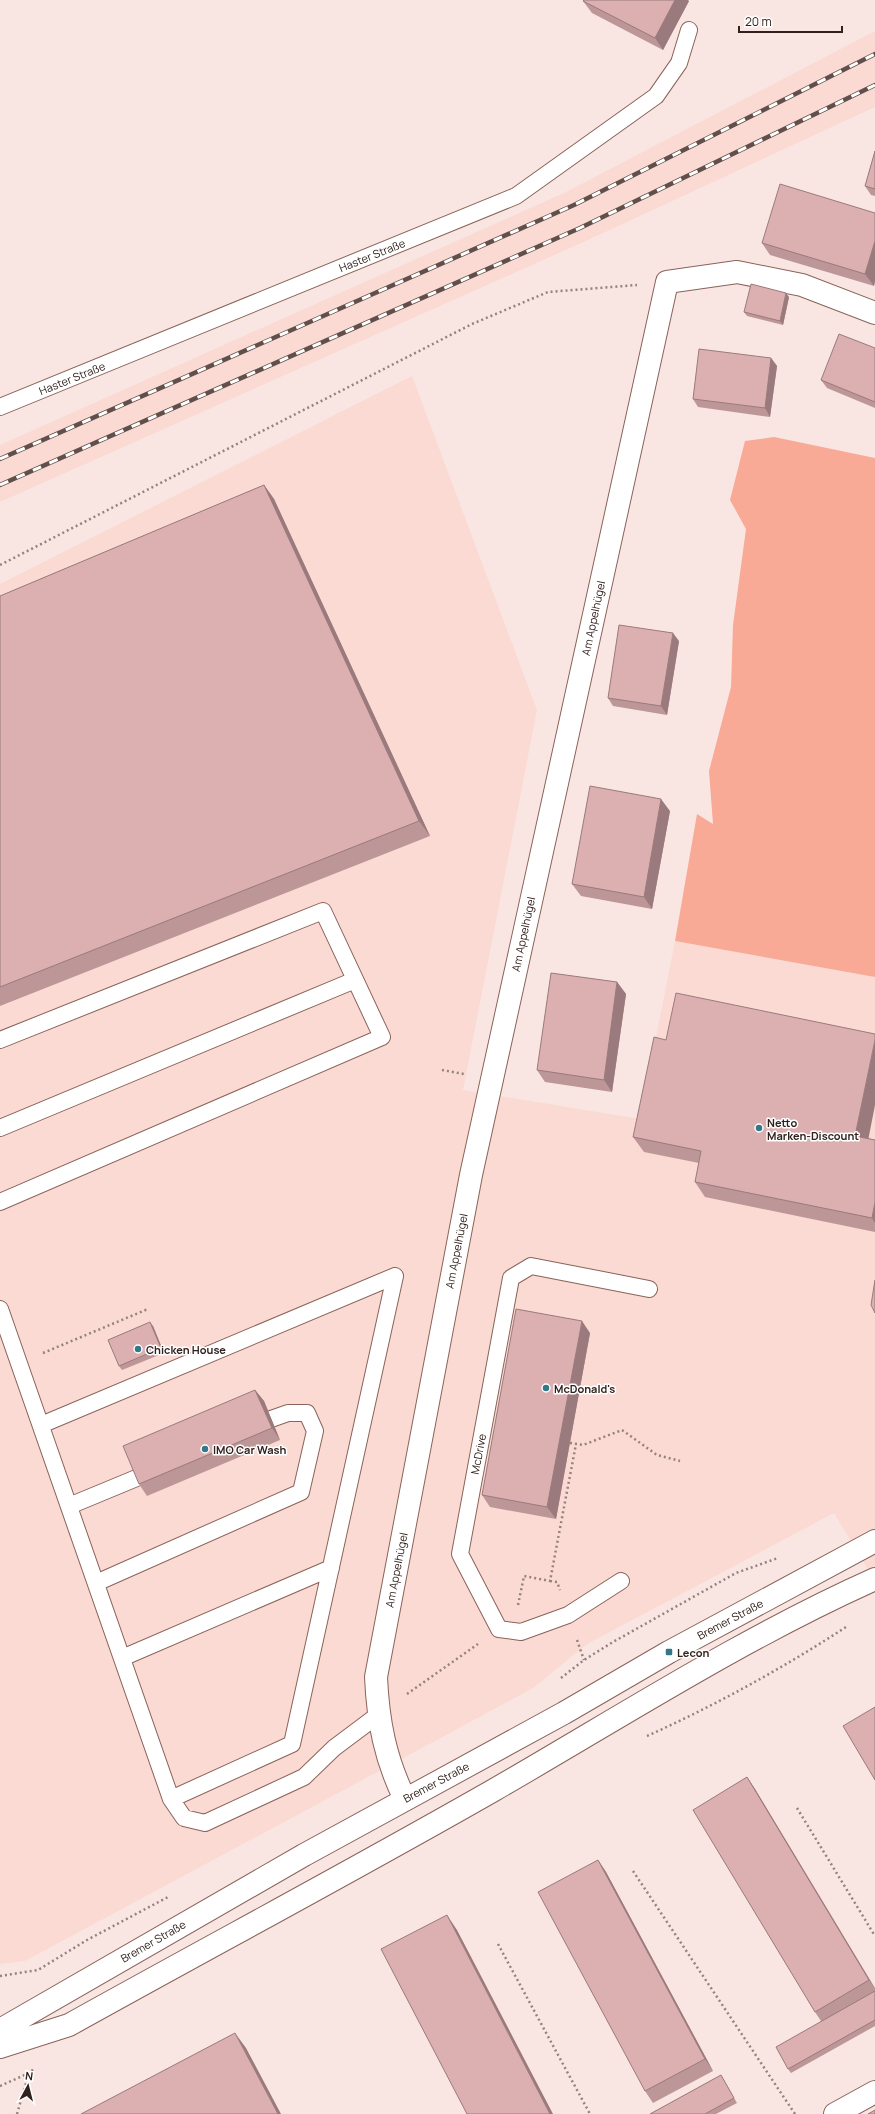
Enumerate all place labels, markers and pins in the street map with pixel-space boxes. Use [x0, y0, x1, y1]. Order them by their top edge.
place label: Netto Marken-Discount [767, 1115, 859, 1143]
marker: Netto Marken-Discount [754, 1123, 764, 1133]
place label: Chicken House [146, 1342, 226, 1357]
marker: Chicken House [133, 1344, 143, 1354]
place label: McDonald's [554, 1381, 615, 1396]
marker: McDonald's [541, 1383, 551, 1393]
place label: IMO Car Wash [213, 1442, 287, 1457]
marker: IMO Car Wash [200, 1444, 210, 1454]
place label: Lecon [677, 1645, 709, 1660]
marker: Lecon [664, 1647, 674, 1657]

